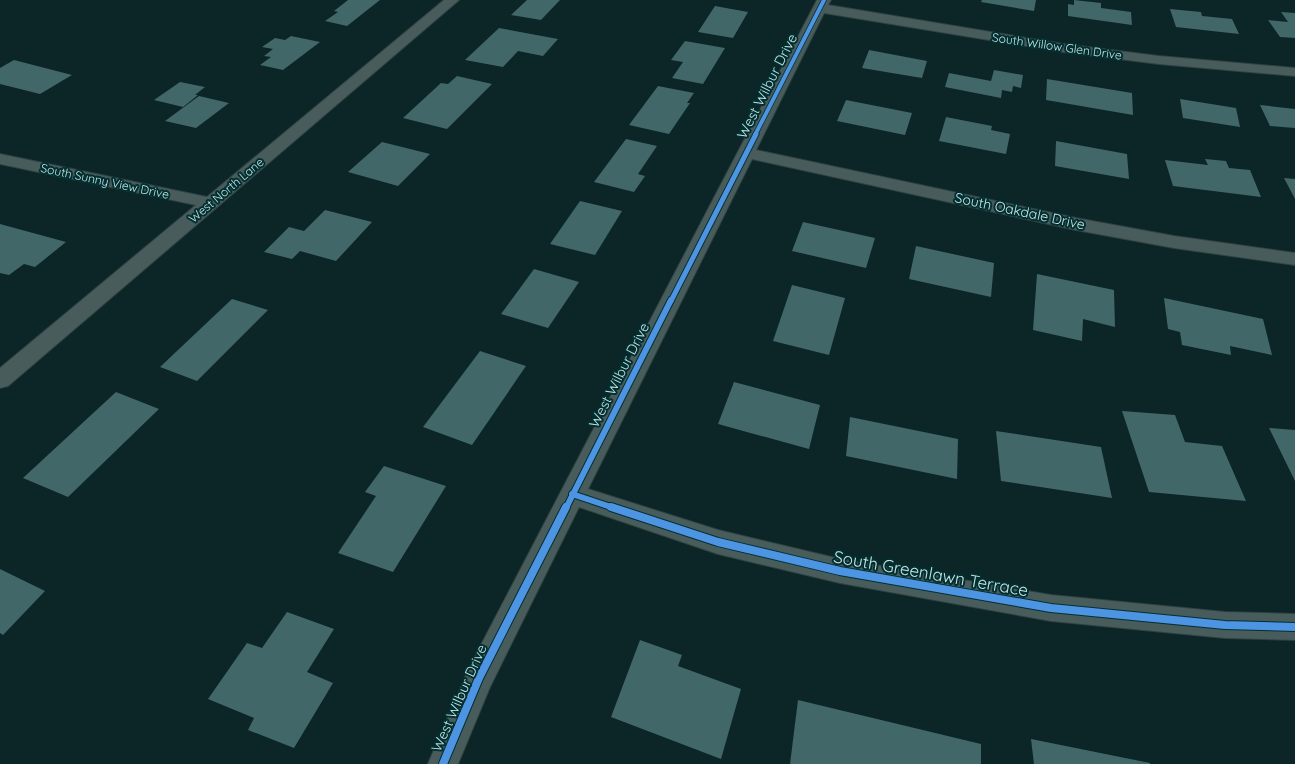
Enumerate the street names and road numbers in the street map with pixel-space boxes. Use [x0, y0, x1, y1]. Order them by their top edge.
street label: South Willow Glen Drive [991, 29, 1123, 63]
street label: West Wilbur Drive [733, 30, 801, 142]
street label: West North Lane [185, 154, 267, 226]
street label: South Sunny View Drive [39, 160, 171, 202]
street label: South Oakdale Drive [953, 188, 1087, 234]
street label: West Wilbur Drive [585, 319, 653, 431]
street label: South Greenlawn Terrace [832, 546, 1030, 600]
street label: West Wilbur Drive [427, 642, 491, 754]

